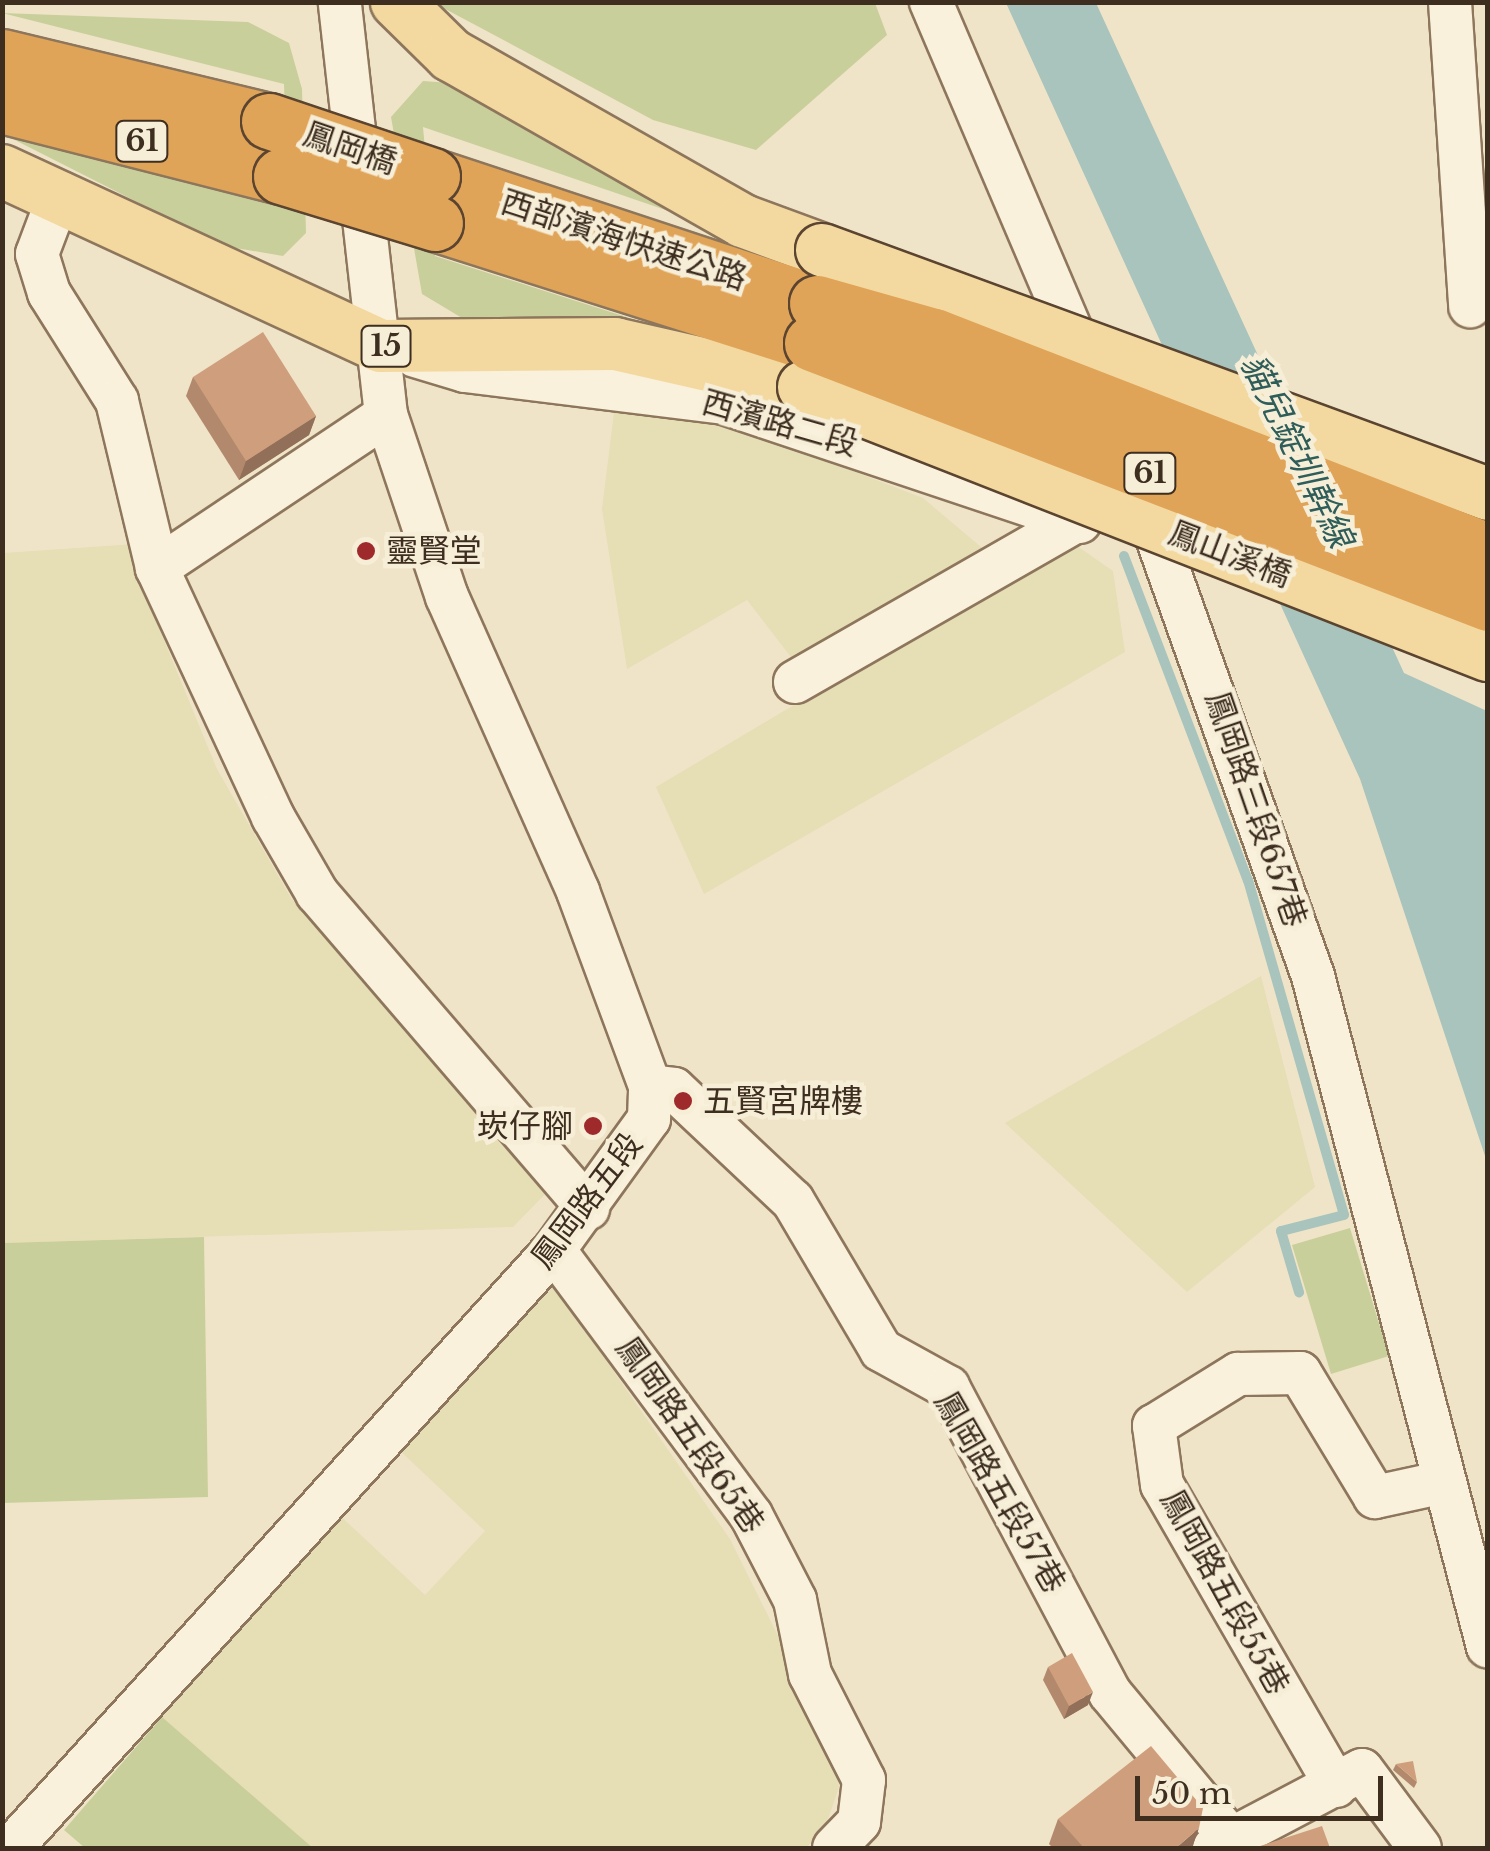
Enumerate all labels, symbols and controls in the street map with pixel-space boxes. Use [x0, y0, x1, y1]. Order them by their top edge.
street label: 鳳岡橋 [298, 114, 402, 182]
road number: 61 [114, 116, 170, 166]
street label: 西部濱海快速公路 [496, 182, 752, 298]
road number: 15 [358, 321, 414, 371]
water label: 貓兒錠圳幹線 [1232, 347, 1362, 555]
street label: 西濱路二段 [698, 382, 862, 464]
road number: 61 [1122, 448, 1178, 498]
street label: 鳳山溪橋 [1163, 513, 1297, 595]
place label: 靈賢堂 [386, 532, 482, 570]
marker: 靈賢堂 [355, 540, 377, 562]
street label: 鳳岡路三段657巷 [1198, 686, 1314, 932]
place label: 五賢宮牌樓 [703, 1082, 863, 1120]
marker: 五賢宮牌樓 [672, 1090, 694, 1112]
place label: 崁仔腳 [477, 1107, 573, 1145]
marker: 崁仔腳 [582, 1115, 604, 1137]
street label: 鳳岡路五段 [524, 1126, 650, 1276]
street label: 鳳岡路五段65巷 [608, 1329, 772, 1541]
street label: 鳳岡路五段57巷 [927, 1384, 1073, 1600]
street label: 鳳岡路五段55巷 [1153, 1483, 1297, 1701]
scale bar [1140, 1756, 1388, 1818]
text: 50 m [1152, 1775, 1231, 1812]

